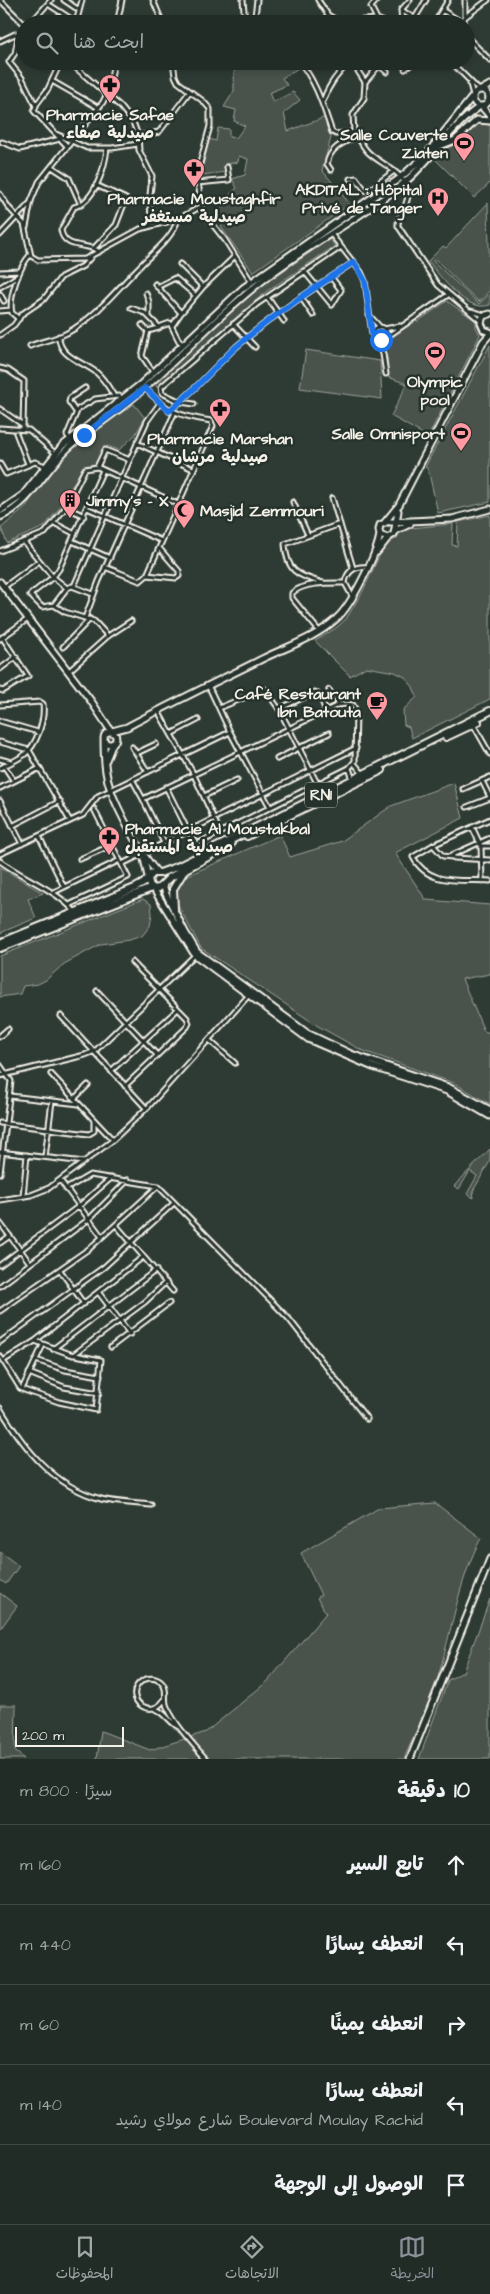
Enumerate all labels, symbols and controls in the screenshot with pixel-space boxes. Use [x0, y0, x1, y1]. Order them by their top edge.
search box [15, 15, 475, 70]
icon: search [33, 29, 61, 57]
text: ابحث هنا [73, 29, 144, 56]
pharmacy icon: Pharmacie Safae صيدلية صفاء [98, 73, 122, 104]
place label: Pharmacie Safae صيدلية صفاء [46, 104, 174, 144]
place label: Salle Couverte Ziaten [339, 124, 448, 164]
sports icon: Salle Couverte Ziaten [452, 131, 476, 162]
pharmacy icon: Pharmacie Moustaghfir صيدلية مستغفر [182, 157, 206, 188]
place label: AKDITAL : Hôpital Privé de Tanger [295, 179, 422, 221]
hospital icon: AKDITAL : Hôpital Privé de Tanger [426, 186, 450, 217]
place label: Pharmacie Moustaghfir صيدلية مستغفر [107, 188, 281, 228]
route start [370, 329, 393, 352]
sports icon: Olympic pool [423, 340, 447, 371]
place label: Olympic pool [407, 371, 464, 411]
pharmacy icon: Pharmacie Marshan صيدلية مرشان [208, 397, 232, 428]
sports icon: Salle Omnisport [449, 421, 473, 452]
place label: Salle Omnisport [331, 423, 446, 445]
route end [73, 424, 96, 447]
place label: Pharmacie Marshan صيدلية مرشان [147, 428, 293, 468]
building icon: Jimmy's - X [58, 488, 82, 519]
place label: Jimmy's - X [85, 490, 169, 513]
mosque icon: Masjid Zemmouri [172, 498, 196, 529]
place label: Masjid Zemmouri [200, 500, 324, 522]
place label: Café Restaurant Ibn Batouta [235, 683, 362, 723]
cafe icon: Café Restaurant Ibn Batouta [365, 690, 389, 721]
road number: RN1 [305, 782, 337, 808]
place label: Pharmacie Al Moustakbal صيدلية المستقبل [125, 818, 310, 858]
pharmacy icon: Pharmacie Al Moustakbal صيدلية المستقبل [97, 825, 121, 856]
scale bar [15, 1724, 124, 1747]
text: 200 m [22, 1726, 64, 1746]
text: 10 دقيقة [397, 1776, 470, 1805]
text: سيرًا · 800 m [20, 1780, 112, 1802]
text: تابع السير [348, 1851, 423, 1878]
icon: ahead [442, 1851, 470, 1879]
text: 160 m [20, 1854, 61, 1876]
text: انعطف يسارًا [326, 1931, 423, 1958]
icon: left [442, 1931, 470, 1959]
text: 440 m [20, 1934, 71, 1956]
text: انعطف يمينًا [331, 2011, 423, 2038]
icon: right [442, 2011, 470, 2039]
text: 60 m [20, 2014, 59, 2036]
text: انعطف يسارًا [326, 2078, 423, 2105]
icon: left [442, 2091, 470, 2119]
text: 140 m [20, 2094, 62, 2116]
text: Boulevard Moulay Rachid شارع مولاي رشيد [116, 2109, 423, 2131]
text: الوصول إلى الوجهة [274, 2171, 423, 2198]
icon: arrive [442, 2171, 470, 2199]
tab: المحفوظات [56, 2233, 113, 2286]
tab: الاتجاهات [225, 2233, 279, 2286]
tab: الخريطة [391, 2233, 434, 2286]

